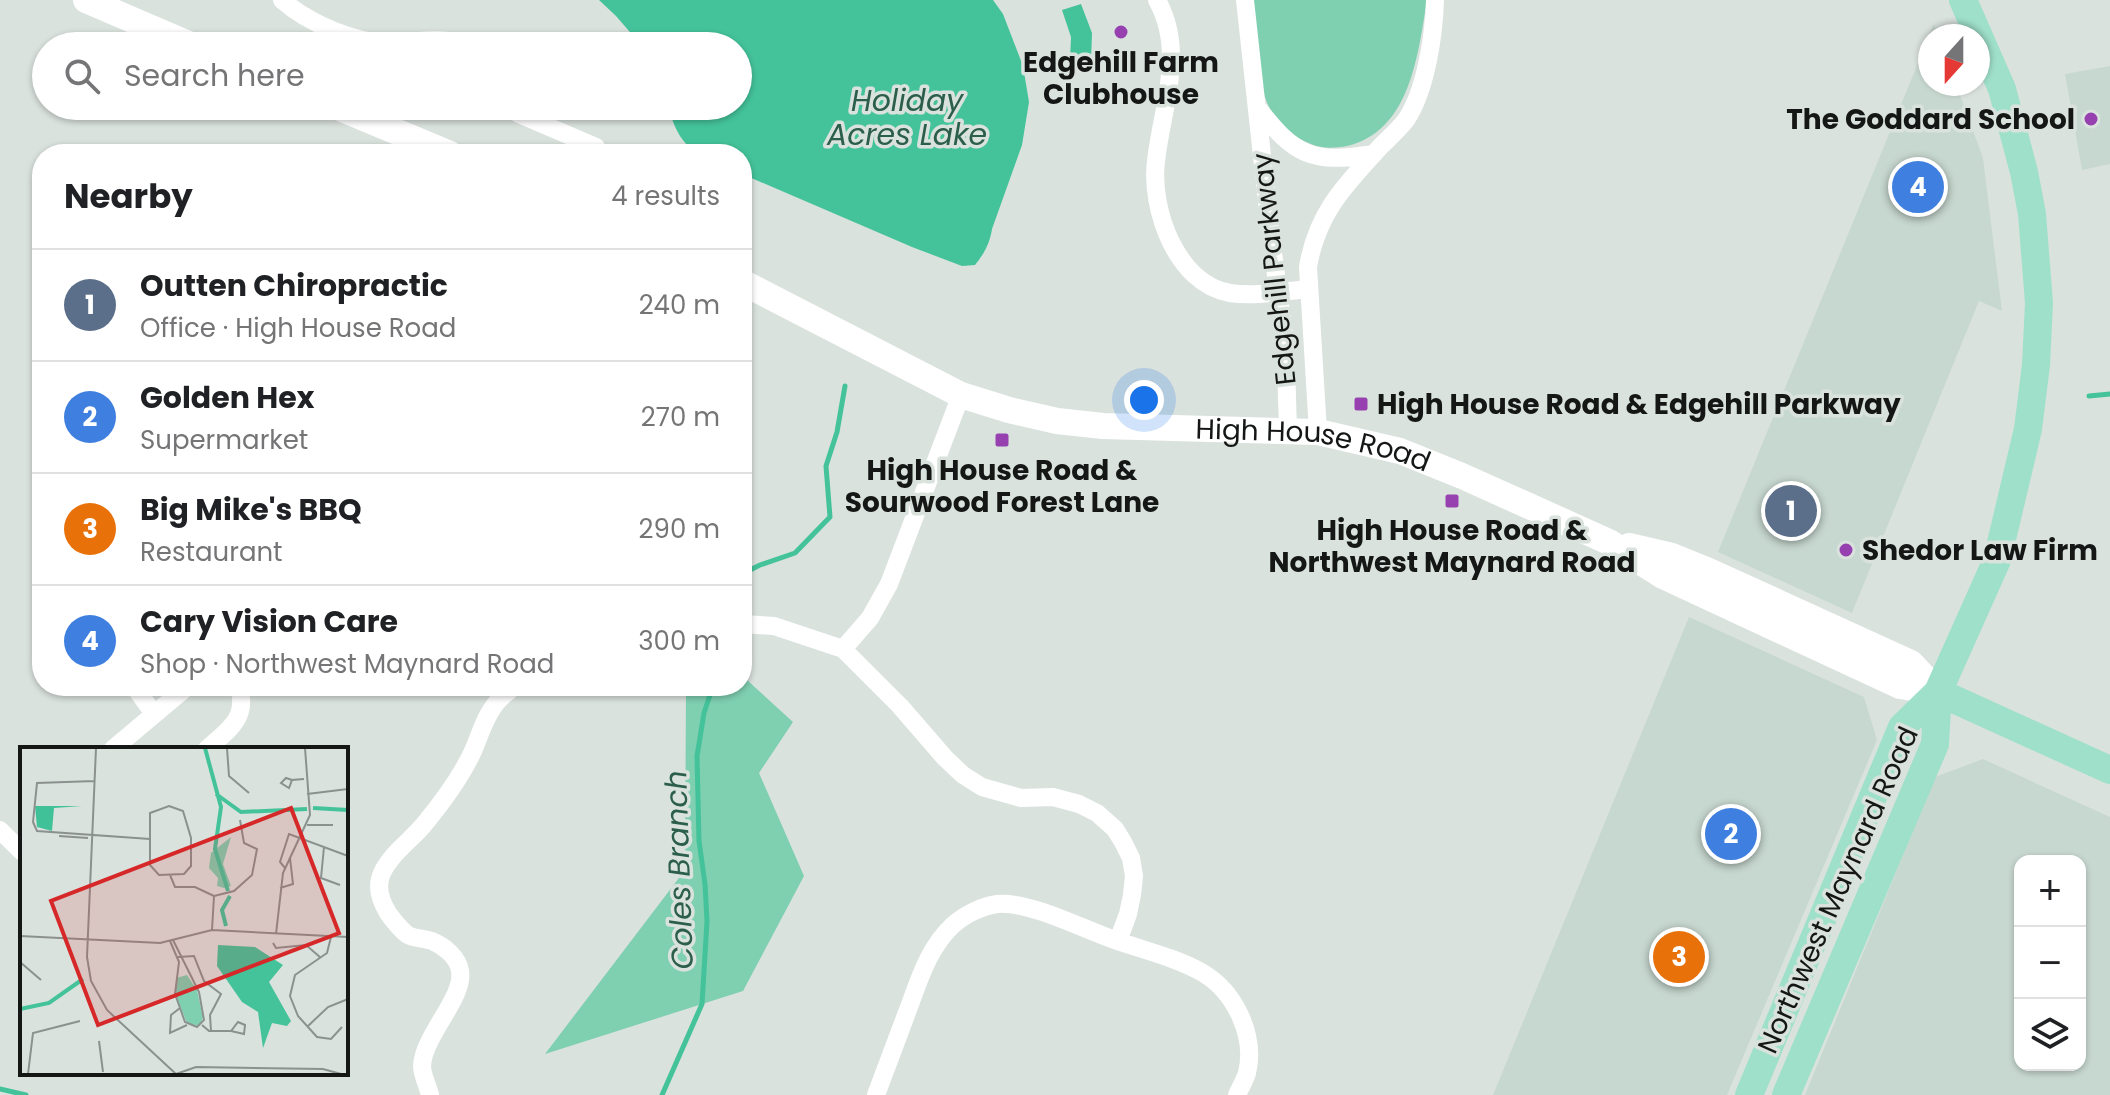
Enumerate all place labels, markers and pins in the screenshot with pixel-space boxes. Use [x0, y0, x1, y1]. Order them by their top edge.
marker: Edgehill Farm Clubhouse [1112, 23, 1130, 41]
place label: Edgehill Farm Clubhouse [1023, 43, 1219, 114]
place label: The Goddard School [1786, 100, 2075, 139]
marker: The Goddard School [2082, 110, 2100, 128]
pin: 4 [1892, 157, 1944, 217]
place label: High House Road & Edgehill Parkway [1377, 385, 1901, 424]
marker: High House Road & Edgehill Parkway [1352, 395, 1370, 413]
marker: High House Road & Sourwood Forest Lane [993, 431, 1011, 449]
place label: High House Road & Sourwood Forest Lane [845, 451, 1159, 522]
pin: 1 [1765, 481, 1817, 541]
marker: High House Road & Northwest Maynard Road [1443, 492, 1461, 510]
place label: High House Road & Northwest Maynard Road [1269, 511, 1635, 582]
place label: Shedor Law Firm [1862, 531, 2098, 570]
marker: Shedor Law Firm [1837, 541, 1855, 559]
pin: 2 [1705, 804, 1757, 864]
pin: 3 [1653, 927, 1705, 987]

